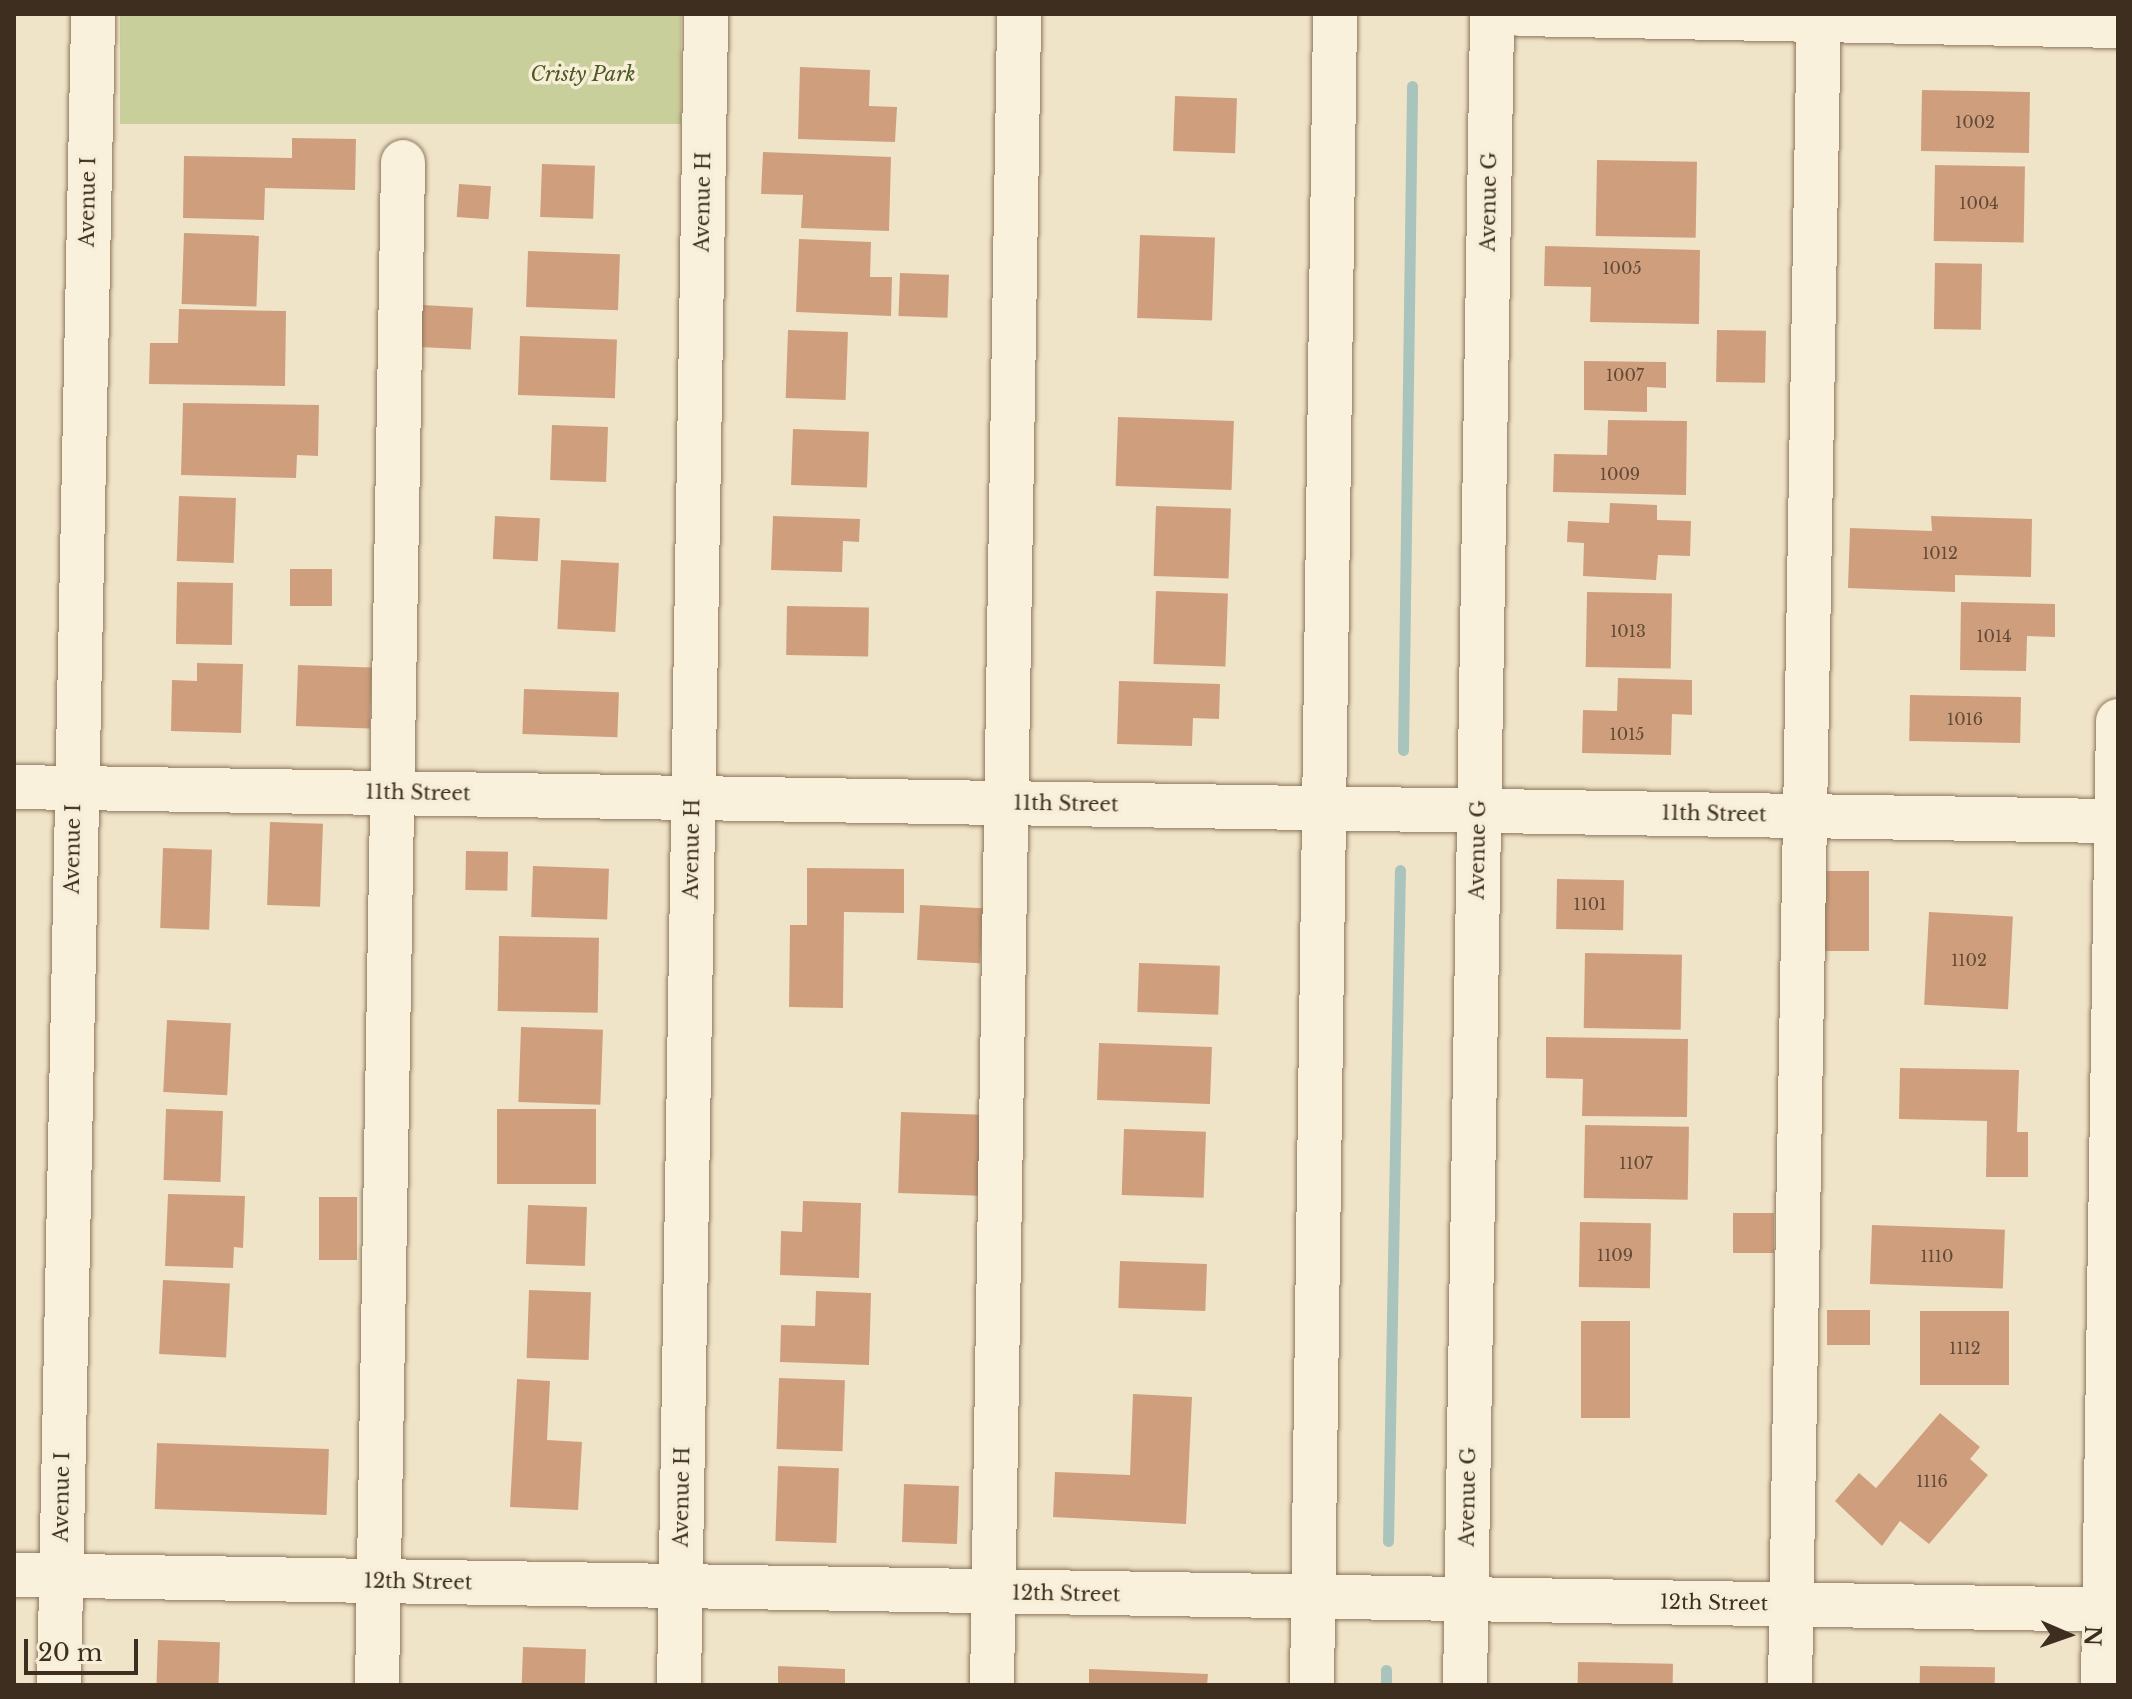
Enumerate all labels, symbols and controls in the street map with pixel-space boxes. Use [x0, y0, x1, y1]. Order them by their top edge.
park label: Cristy Park [531, 62, 635, 86]
house number: 1002 [1955, 112, 1995, 132]
street label: Avenue H [690, 152, 716, 252]
street label: Avenue G [1476, 152, 1502, 252]
street label: Avenue I [75, 157, 101, 247]
house number: 1004 [1959, 193, 1999, 213]
house number: 1005 [1602, 258, 1642, 278]
house number: 1007 [1606, 365, 1644, 385]
house number: 1009 [1600, 464, 1640, 484]
house number: 1012 [1922, 543, 1958, 563]
house number: 1013 [1610, 621, 1646, 641]
house number: 1014 [1976, 626, 2012, 646]
house number: 1016 [1947, 709, 1983, 729]
house number: 1015 [1610, 724, 1644, 744]
street label: 11th Street [365, 780, 471, 806]
street label: 11th Street [1013, 791, 1119, 817]
street label: Avenue H [679, 799, 705, 899]
street label: Avenue G [1465, 800, 1491, 900]
street label: 11th Street [1661, 801, 1767, 827]
street label: Avenue I [60, 804, 86, 894]
house number: 1101 [1574, 894, 1606, 914]
house number: 1102 [1951, 950, 1987, 970]
house number: 1107 [1619, 1153, 1653, 1173]
house number: 1109 [1597, 1245, 1633, 1265]
house number: 1110 [1921, 1246, 1953, 1266]
house number: 1112 [1949, 1338, 1981, 1358]
street label: Avenue H [669, 1447, 695, 1547]
street label: Avenue G [1455, 1447, 1481, 1547]
street label: Avenue I [49, 1452, 75, 1542]
house number: 1116 [1916, 1471, 1948, 1491]
street label: 12th Street [364, 1569, 472, 1595]
street label: 12th Street [1012, 1581, 1120, 1607]
street label: 12th Street [1660, 1590, 1768, 1616]
north arrow [2028, 1595, 2108, 1675]
scale bar [28, 1623, 142, 1673]
text: N [2079, 1625, 2106, 1647]
text: 20 m [38, 1638, 103, 1667]

